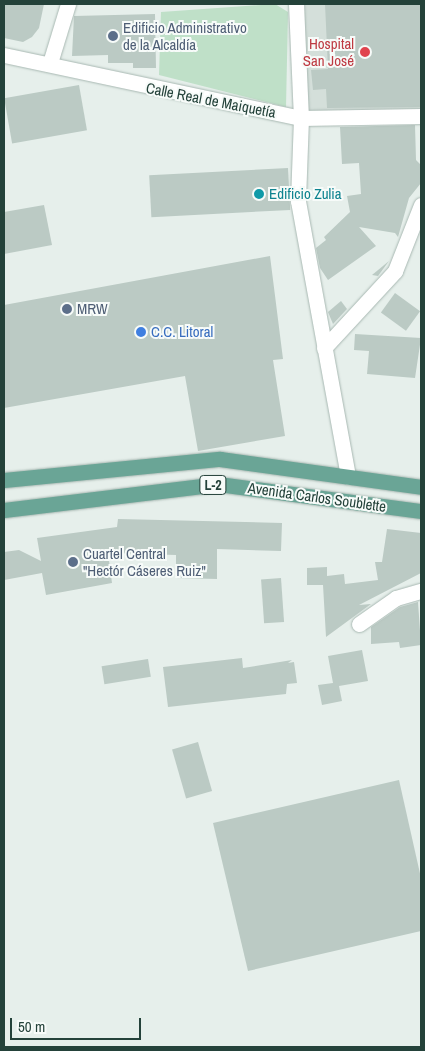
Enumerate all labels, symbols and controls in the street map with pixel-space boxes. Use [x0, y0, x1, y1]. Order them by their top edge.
place label: Edificio Administrativo de la Alcaldía [123, 18, 247, 53]
marker: Edificio Administrativo de la Alcaldía [107, 30, 119, 42]
place label: Hospital San José [303, 34, 354, 69]
marker: Hospital San José [358, 45, 372, 59]
street label: Calle Real de Maiquetía [145, 79, 277, 121]
place label: Edificio Zulia [269, 185, 341, 203]
marker: Edificio Zulia [253, 188, 265, 200]
place label: MRW [77, 300, 108, 318]
marker: MRW [61, 303, 73, 315]
place label: C.C. Litoral [151, 323, 213, 341]
marker: C.C. Litoral [135, 326, 147, 338]
road number: L-2 [199, 474, 227, 496]
street label: Avenida Carlos Soublette [247, 478, 387, 516]
place label: Cuartel Central "Hectór Cáseres Ruiz" [83, 544, 206, 579]
marker: Cuartel Central "Hectór Cáseres Ruiz" [67, 556, 79, 568]
scale bar [12, 1008, 144, 1040]
text: 50 m [18, 1016, 45, 1037]

